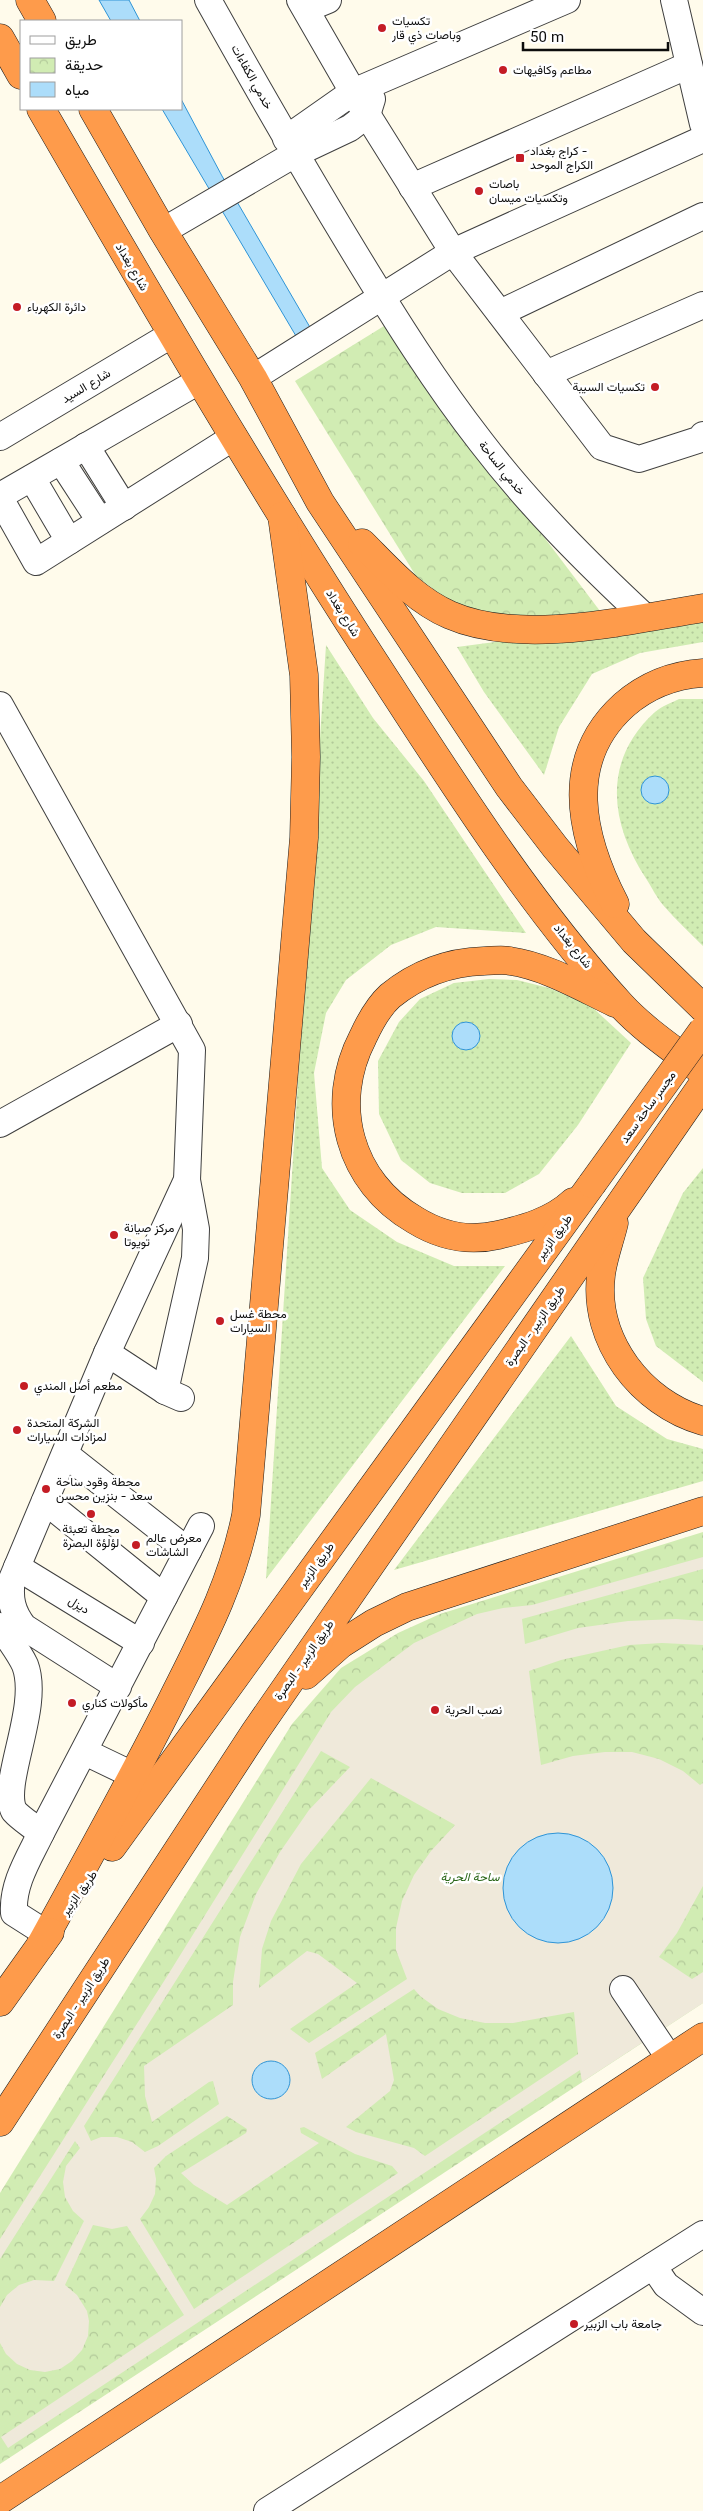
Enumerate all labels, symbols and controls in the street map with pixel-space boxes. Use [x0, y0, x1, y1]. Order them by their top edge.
place label: تكسيات وباصات ذي قار [391, 13, 461, 45]
legend [20, 20, 182, 110]
scale bar [523, 20, 668, 52]
marker: تكسيات وباصات ذي قار [376, 22, 388, 34]
text: 50 m [530, 27, 564, 50]
text: طريق [65, 30, 97, 53]
street label: خدمي الكفاءات [226, 42, 276, 113]
text: حديقة [65, 55, 103, 78]
place label: مطاعم وكافيهات [513, 62, 592, 80]
marker: مطاعم وكافيهات [497, 64, 509, 76]
text: مياه [65, 80, 89, 103]
place label: كراج بغداد - الكراج الموحد [530, 143, 593, 175]
marker: كراج بغداد - الكراج الموحد [514, 152, 526, 164]
place label: باصات وتكسيات ميسان [489, 176, 568, 208]
marker: باصات وتكسيات ميسان [473, 185, 485, 197]
street label: شارع بغداد [110, 240, 152, 295]
place label: دائرة الكهرباء [27, 299, 86, 317]
marker: دائرة الكهرباء [11, 301, 23, 313]
street label: شارع السيد [59, 365, 114, 409]
place label: تكسيات السيبة [572, 379, 645, 397]
marker: تكسيات السيبة [649, 381, 661, 393]
street label: خدمي الساحة [474, 437, 529, 500]
street label: شارع بغداد [321, 586, 364, 641]
street label: شارع بغداد [549, 920, 596, 973]
street label: مجسر ساحة سعد [616, 1068, 681, 1147]
street label: طريق الزبير [532, 1211, 578, 1265]
place label: مركز صيانة تويوتا [124, 1220, 174, 1252]
marker: مركز صيانة تويوتا [108, 1229, 120, 1241]
street label: طريق الزبير - البصرة [501, 1283, 570, 1370]
place label: محطة غسل السيارات [230, 1306, 287, 1338]
marker: محطة غسل السيارات [214, 1315, 226, 1327]
place label: مطعم أصل المندي [34, 1378, 122, 1396]
marker: مطعم أصل المندي [18, 1380, 30, 1392]
place label: الشركة المتحدة لمزادات السيارات [27, 1415, 107, 1447]
marker: الشركة المتحدة لمزادات السيارات [11, 1424, 23, 1436]
place label: محطة وقود ساحة سعد - بنزين محسن [56, 1474, 152, 1506]
marker: محطة وقود ساحة سعد - بنزين محسن [40, 1483, 52, 1495]
marker: محطة تعبئة لؤلؤة البصرة [85, 1508, 97, 1520]
place label: محطة تعبئة لؤلؤة البصرة [62, 1521, 120, 1553]
place label: معرض عالم الشاشات [146, 1530, 202, 1562]
marker: معرض عالم الشاشات [130, 1539, 142, 1551]
street label: طريق الزبير [294, 1539, 340, 1593]
street label: ديزل [64, 1592, 93, 1619]
street label: طريق الزبير - البصرة [270, 1617, 339, 1704]
place label: مأكولات كناري [82, 1695, 148, 1713]
marker: مأكولات كناري [66, 1697, 78, 1709]
place label: نصب الحرية [445, 1702, 502, 1720]
marker: نصب الحرية [429, 1704, 441, 1716]
street label: طريق الزبير [57, 1867, 103, 1921]
park label: ساحة الحرية [440, 1869, 500, 1887]
street label: طريق الزبير - البصرة [49, 1954, 115, 2043]
place label: جامعة باب الزبير [583, 2316, 662, 2334]
marker: جامعة باب الزبير [568, 2318, 580, 2330]

